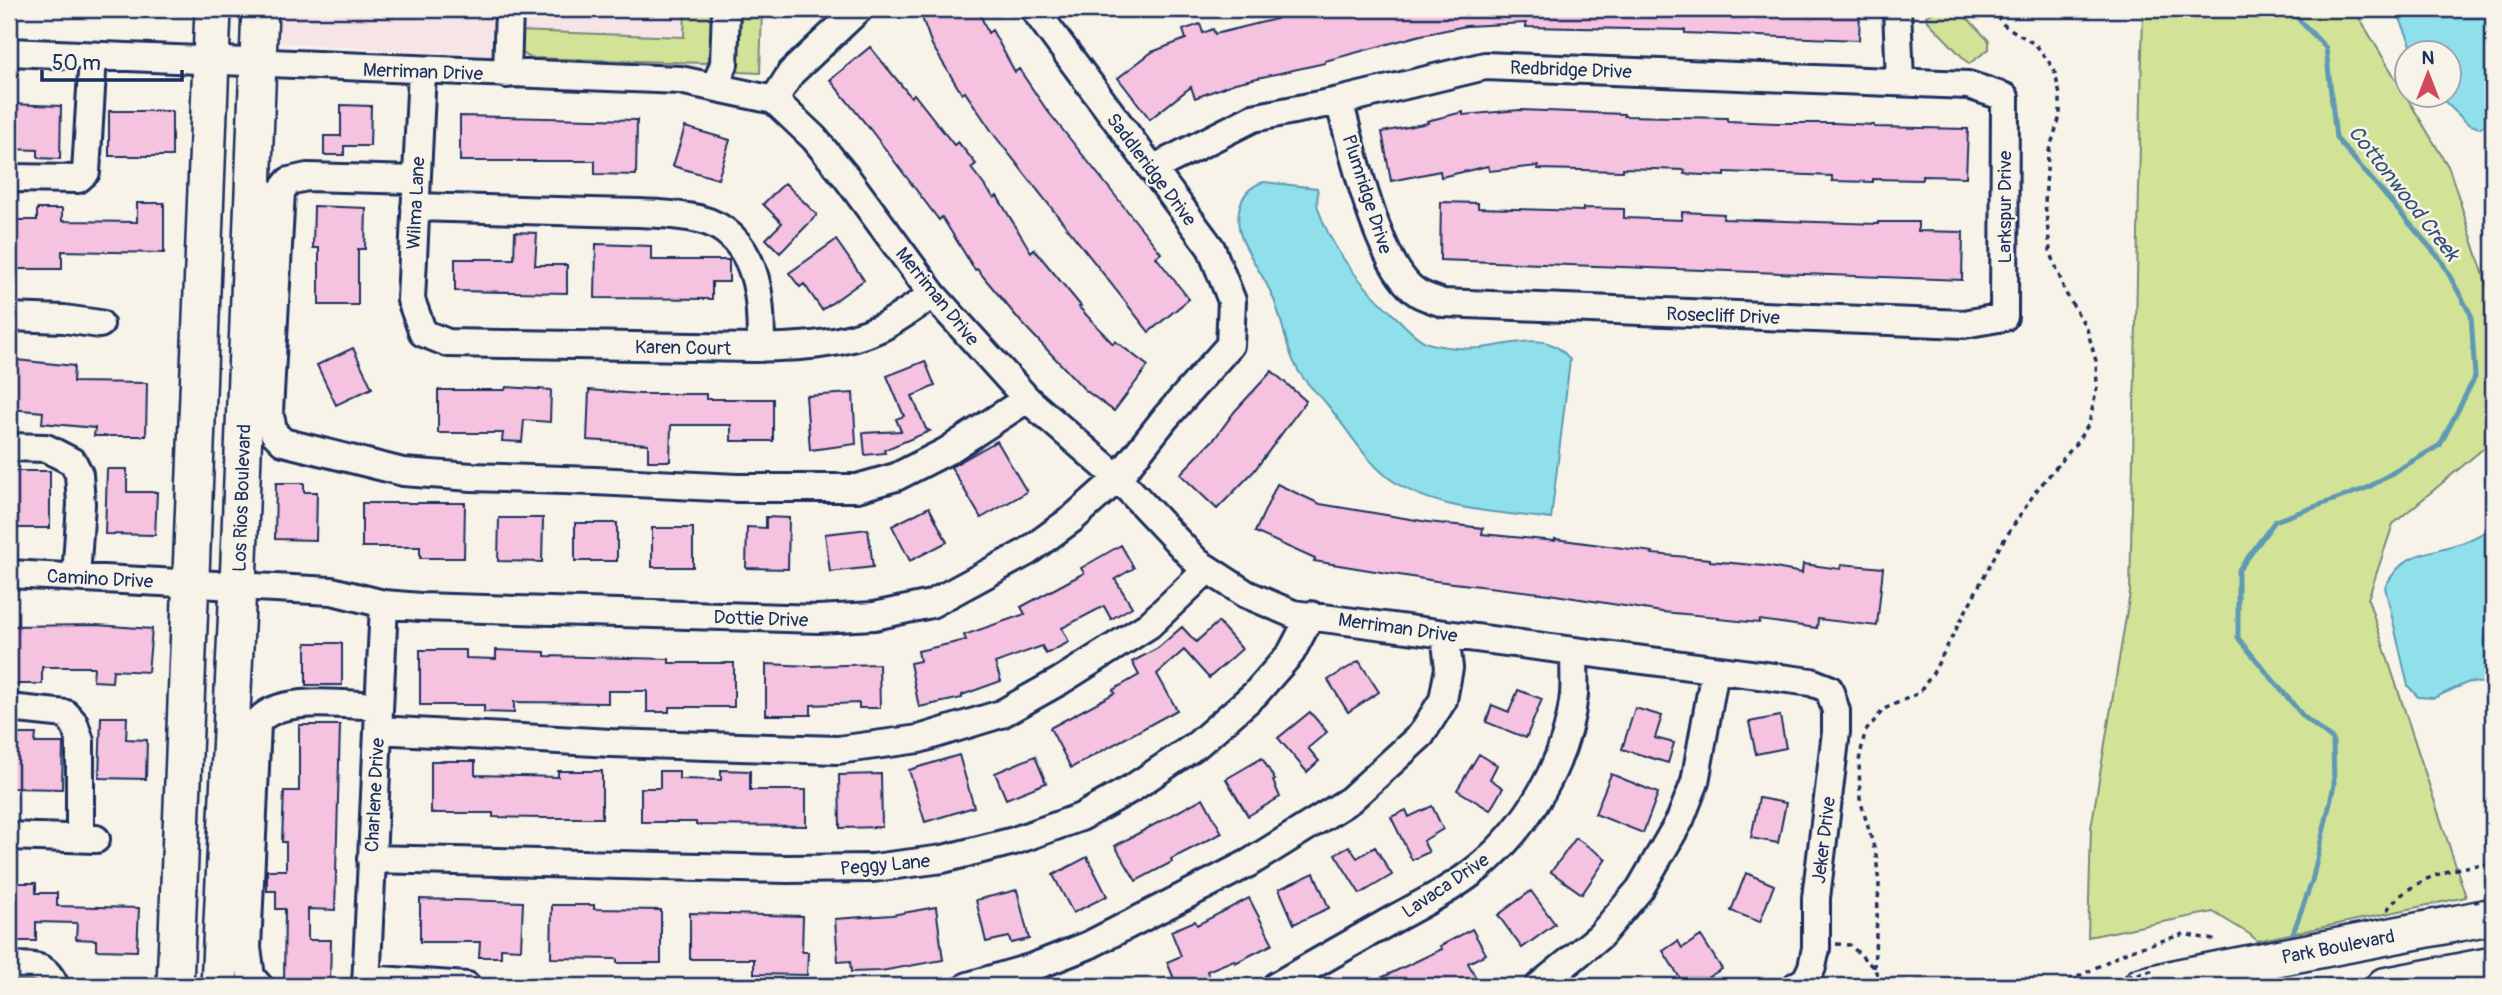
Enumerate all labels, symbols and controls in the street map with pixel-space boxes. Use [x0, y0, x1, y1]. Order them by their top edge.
scale bar [42, 38, 182, 82]
north arrow [2394, 38, 2464, 108]
text: N [2422, 46, 2435, 70]
text: 50 m [52, 50, 101, 77]
street label: Redbridge Drive [1510, 56, 1633, 84]
street label: Merriman Drive [363, 58, 484, 86]
street label: Saddleridge Drive [1101, 108, 1202, 231]
water label: Cottonwood Creek [2342, 120, 2466, 268]
street label: Plumridge Drive [1337, 132, 1398, 257]
street label: Larkspur Drive [1993, 150, 2017, 263]
street label: Wilma Lane [402, 155, 430, 250]
street label: Merriman Drive [890, 242, 985, 351]
street label: Rosecliff Drive [1666, 302, 1781, 330]
street label: Karen Court [635, 335, 732, 361]
street label: Los Rios Boulevard [227, 424, 257, 573]
street label: Camino Drive [46, 564, 154, 594]
street label: Dottie Drive [713, 605, 809, 633]
street label: Merriman Drive [1337, 608, 1460, 648]
street label: Charlene Drive [360, 737, 390, 853]
street label: Jeker Drive [1807, 795, 1841, 885]
street label: Lavaca Drive [1397, 848, 1494, 924]
street label: Peggy Lane [839, 849, 932, 881]
street label: Park Boulevard [2280, 924, 2397, 970]

